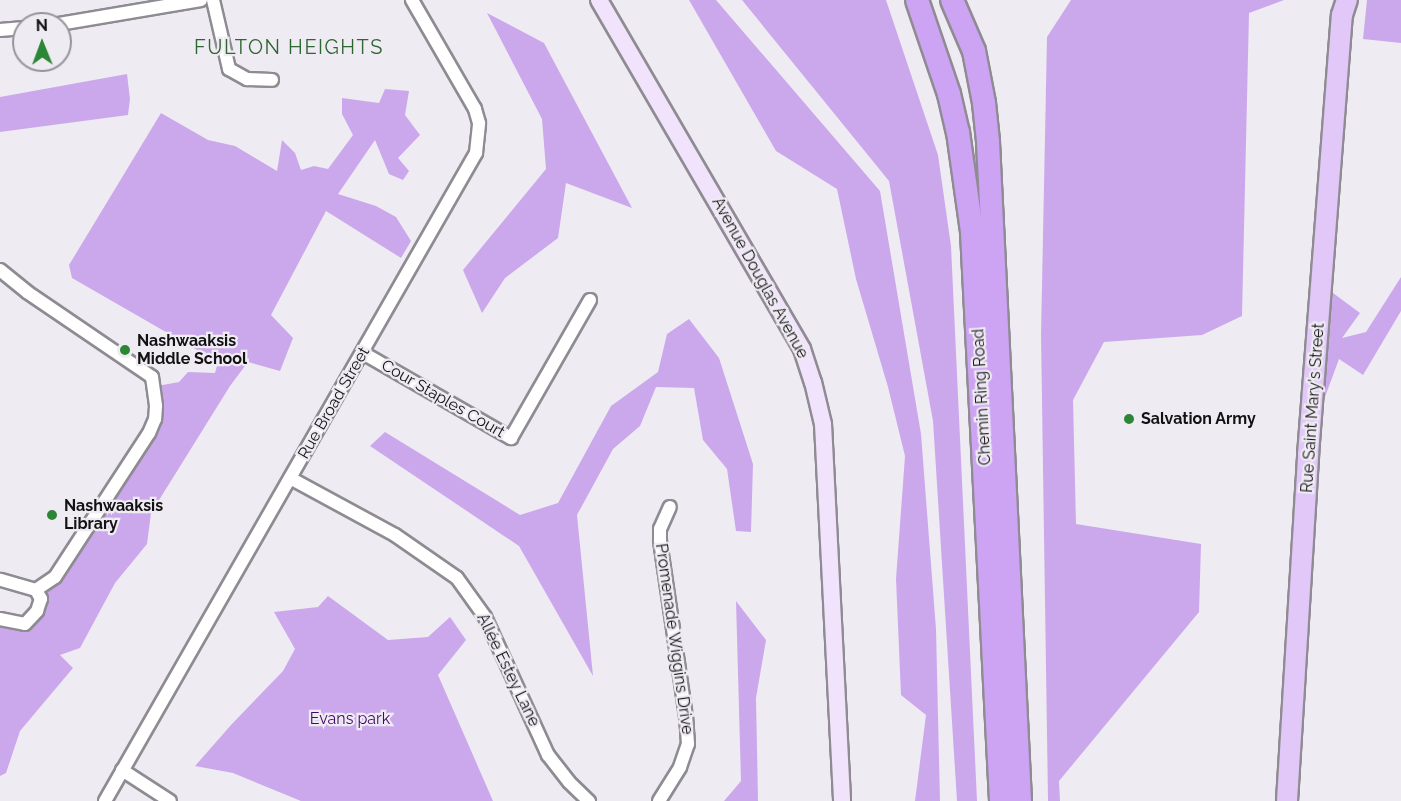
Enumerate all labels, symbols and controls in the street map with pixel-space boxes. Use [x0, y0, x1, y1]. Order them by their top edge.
north arrow [12, 12, 72, 72]
text: N [35, 16, 48, 35]
district label: FULTON HEIGHTS [194, 35, 384, 59]
street label: Avenue Douglas Avenue [708, 194, 812, 362]
street label: Rue Saint Mary's Street [1297, 323, 1329, 493]
street label: Chemin Ring Road [969, 328, 995, 466]
place label: Nashwaaksis Middle School [137, 331, 247, 369]
marker: Nashwaaksis Middle School [118, 343, 132, 357]
street label: Rue Broad Street [294, 344, 374, 462]
street label: Cour Staples Court [378, 356, 508, 442]
place label: Salvation Army [1141, 409, 1256, 429]
marker: Salvation Army [1122, 412, 1136, 426]
place label: Nashwaaksis Library [64, 496, 163, 534]
marker: Nashwaaksis Library [45, 508, 59, 522]
street label: Promenade Wiggins Drive [651, 542, 697, 736]
street label: Allée Estey Lane [472, 610, 544, 730]
park label: Evans park [310, 709, 390, 729]

